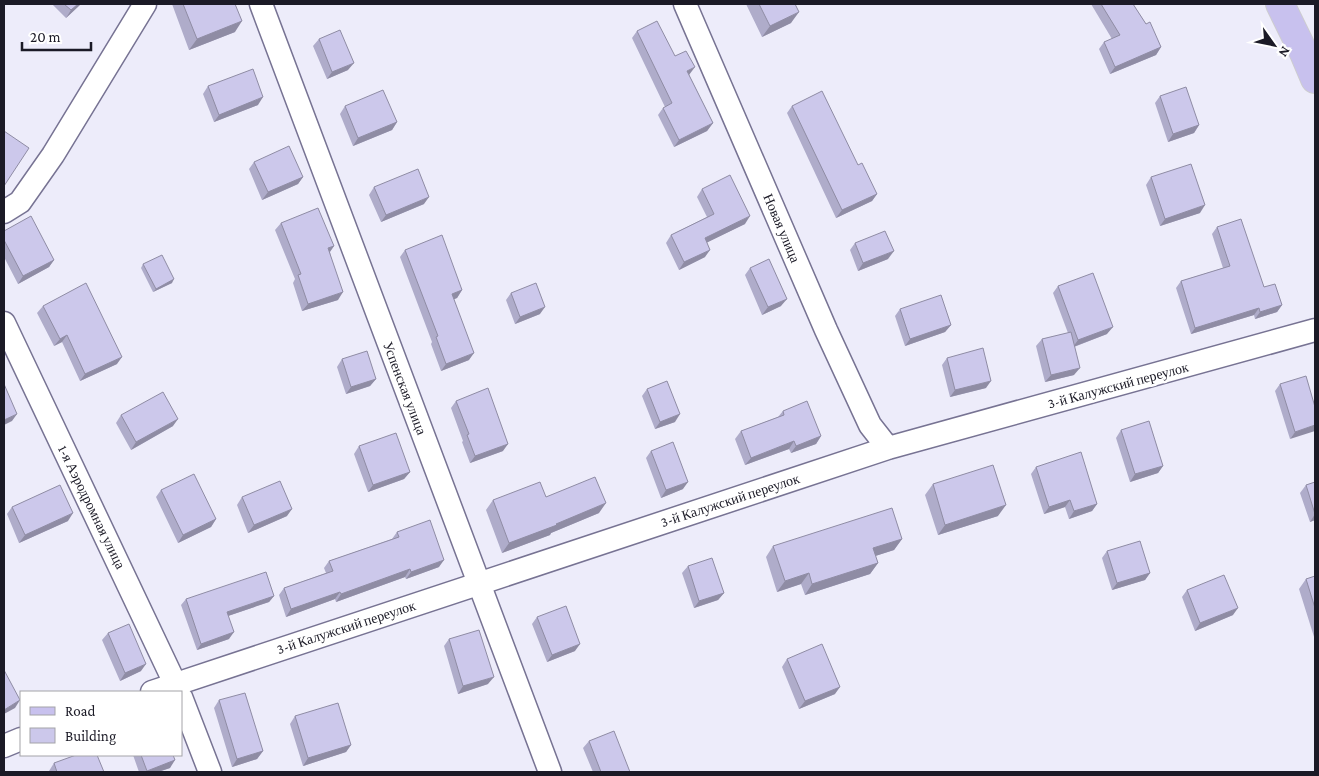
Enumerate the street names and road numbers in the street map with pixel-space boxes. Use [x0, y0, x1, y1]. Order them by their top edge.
street label: Новая улица [760, 191, 804, 266]
street label: Успенская улица [380, 339, 430, 437]
street label: 3-й Калужский переулок [1046, 358, 1190, 411]
street label: 1-я Аэродромная улица [55, 443, 129, 572]
street label: 3-й Калужский переулок [659, 470, 802, 530]
street label: 3-й Калужский переулок [275, 597, 418, 657]

